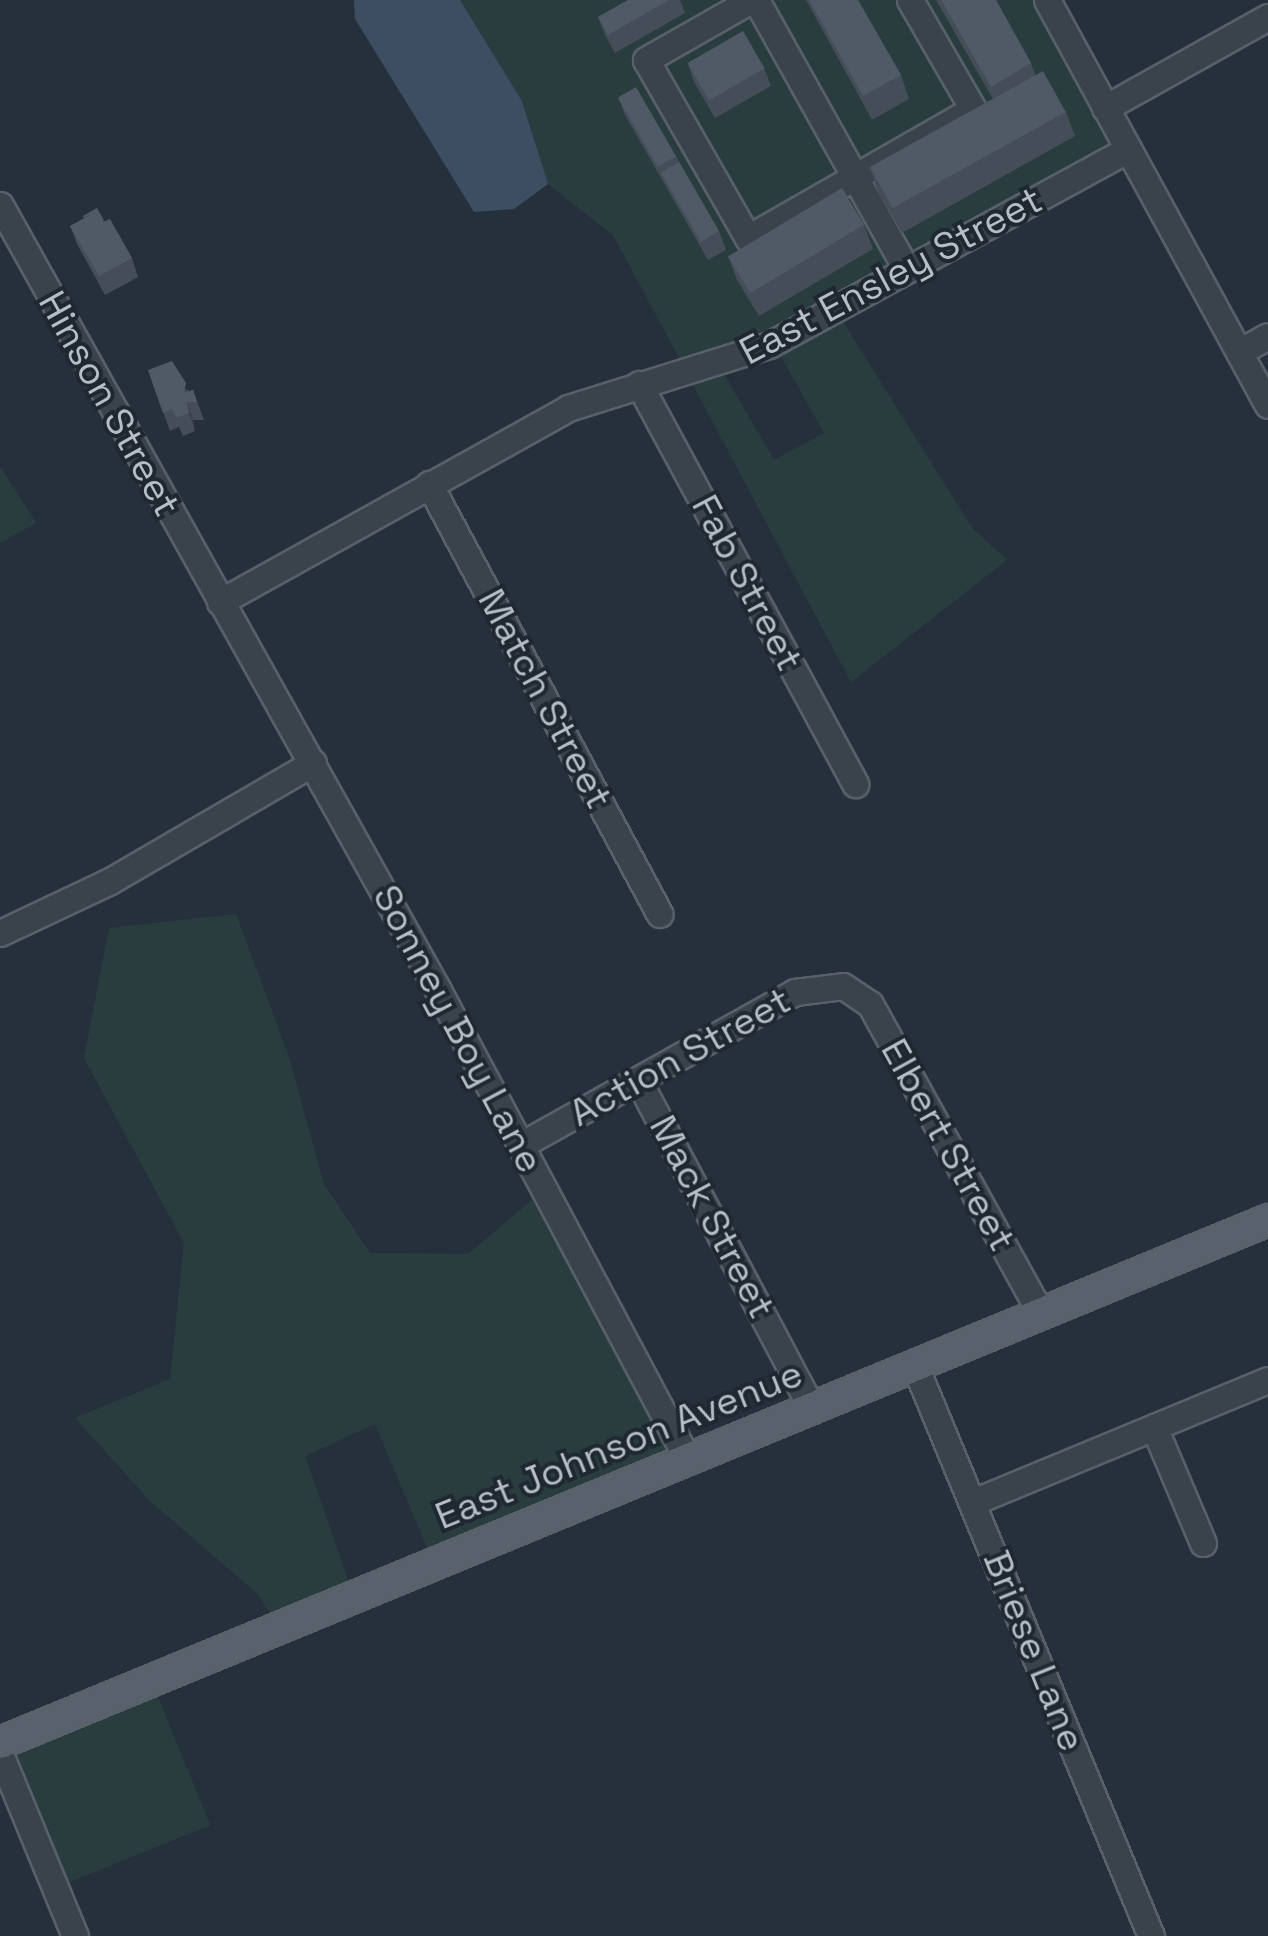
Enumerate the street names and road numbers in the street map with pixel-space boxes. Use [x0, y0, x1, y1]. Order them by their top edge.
street label: East Ensley Street [732, 177, 1050, 375]
street label: Hinson Street [28, 284, 190, 524]
street label: Fab Street [682, 487, 812, 679]
street label: Match Street [468, 581, 622, 817]
street label: Sonney Boy Lane [363, 878, 553, 1180]
street label: Action Street [562, 978, 798, 1136]
street label: Elbert Street [871, 1031, 1025, 1259]
street label: Mack Street [639, 1108, 785, 1326]
street label: East Johnson Avenue [429, 1350, 809, 1540]
street label: Briese Lane [973, 1544, 1095, 1758]

